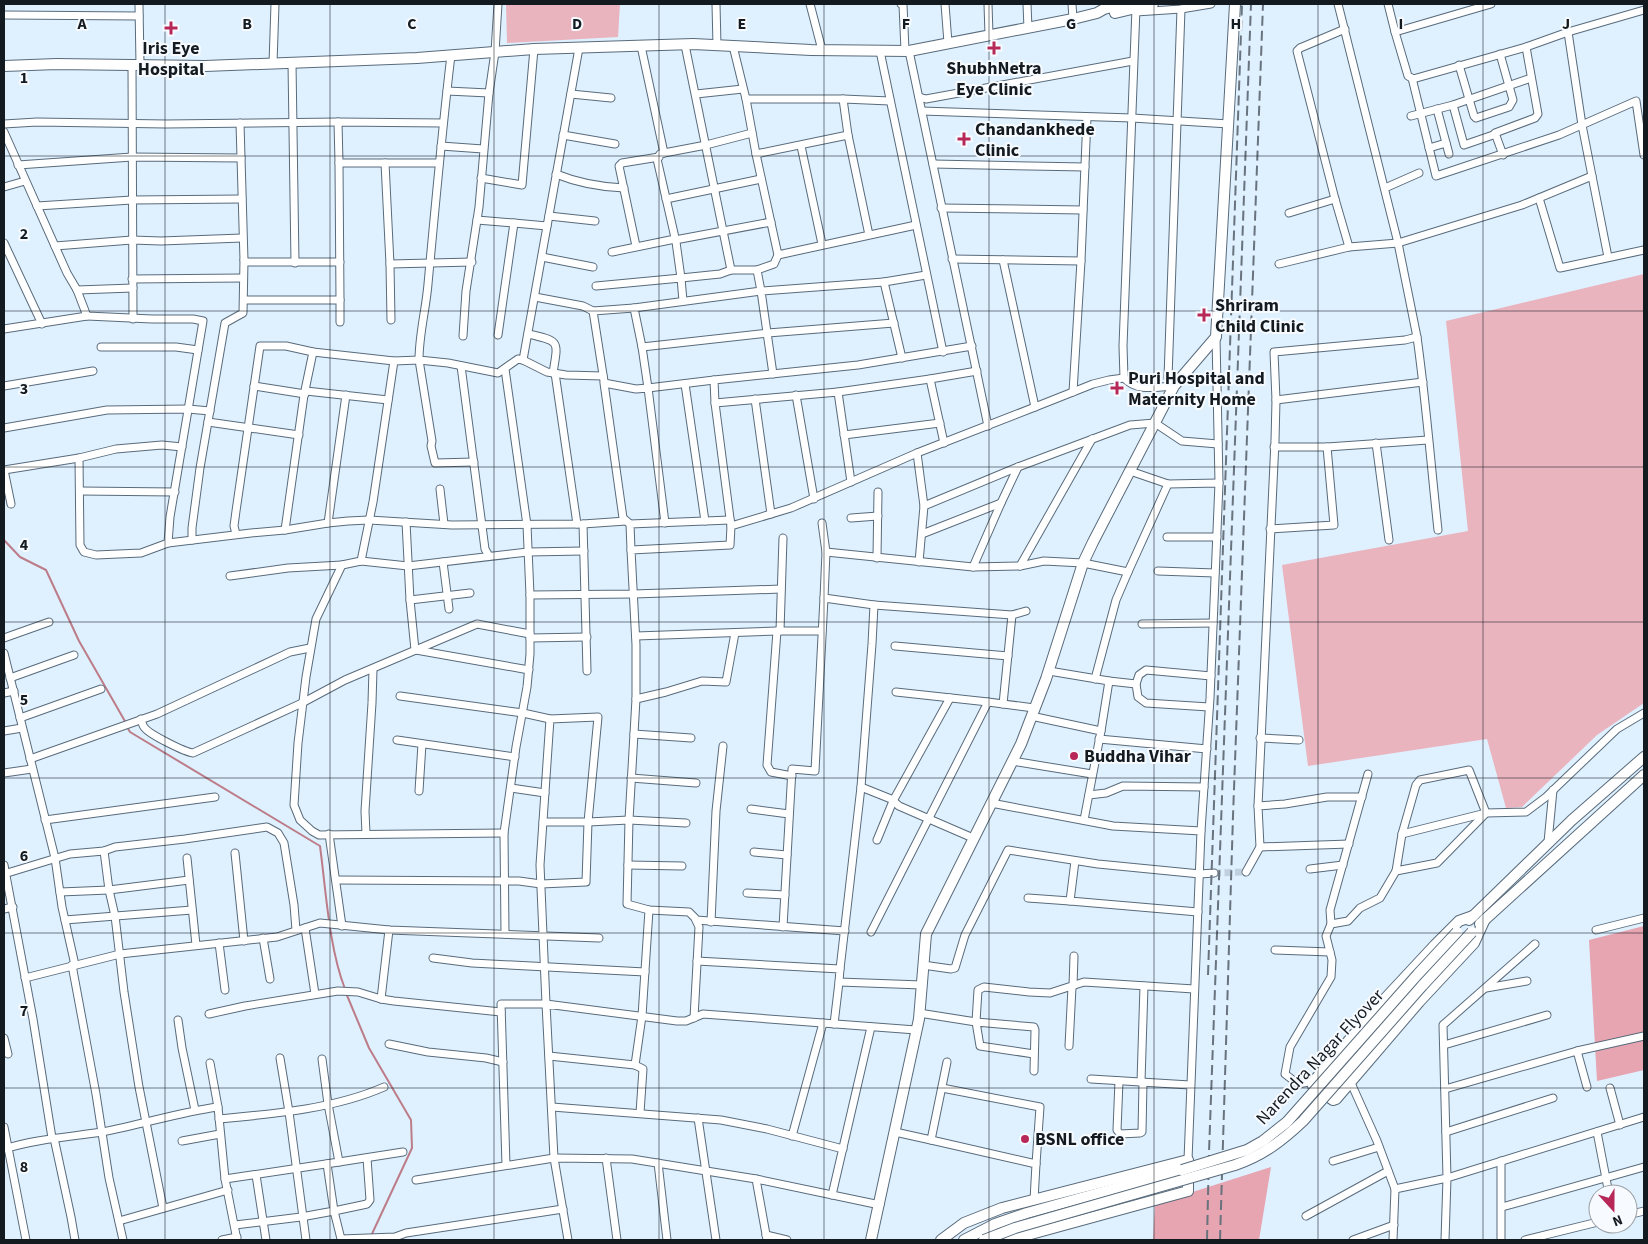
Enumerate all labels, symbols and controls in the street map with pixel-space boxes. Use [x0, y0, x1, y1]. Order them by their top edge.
text: A [76, 13, 87, 35]
text: B [242, 13, 252, 35]
text: C [407, 13, 417, 35]
text: D [572, 13, 582, 35]
text: E [738, 13, 746, 35]
text: F [902, 13, 910, 35]
text: G [1066, 13, 1076, 35]
text: H [1231, 13, 1241, 35]
text: I [1399, 13, 1403, 35]
text: J [1562, 13, 1570, 35]
marker: Iris Eye Hospital [164, 21, 178, 35]
place label: Iris Eye Hospital [138, 36, 204, 82]
marker: ShubhNetra Eye Clinic [987, 41, 1001, 55]
place label: ShubhNetra Eye Clinic [946, 56, 1042, 102]
text: 1 [20, 67, 28, 89]
place label: Chandankhede Clinic [975, 117, 1095, 163]
marker: Chandankhede Clinic [957, 132, 971, 146]
text: 2 [20, 223, 28, 245]
place label: Shriram Child Clinic [1215, 293, 1305, 339]
marker: Shriram Child Clinic [1197, 308, 1211, 322]
place label: Puri Hospital and Maternity Home [1128, 366, 1265, 412]
text: 3 [20, 378, 28, 400]
marker: Puri Hospital and Maternity Home [1110, 381, 1124, 395]
text: 4 [20, 534, 29, 556]
text: 5 [20, 689, 28, 711]
place label: Buddha Vihar [1084, 744, 1192, 769]
marker: Buddha Vihar [1068, 750, 1080, 762]
text: 6 [20, 845, 28, 867]
street label: Narendra Nagar Flyover [1250, 983, 1390, 1130]
text: 7 [20, 1000, 28, 1022]
place label: BSNL office [1035, 1127, 1124, 1152]
marker: BSNL office [1019, 1133, 1031, 1145]
text: 8 [20, 1156, 28, 1178]
north arrow [1588, 1184, 1638, 1234]
text: N [1609, 1209, 1625, 1231]

